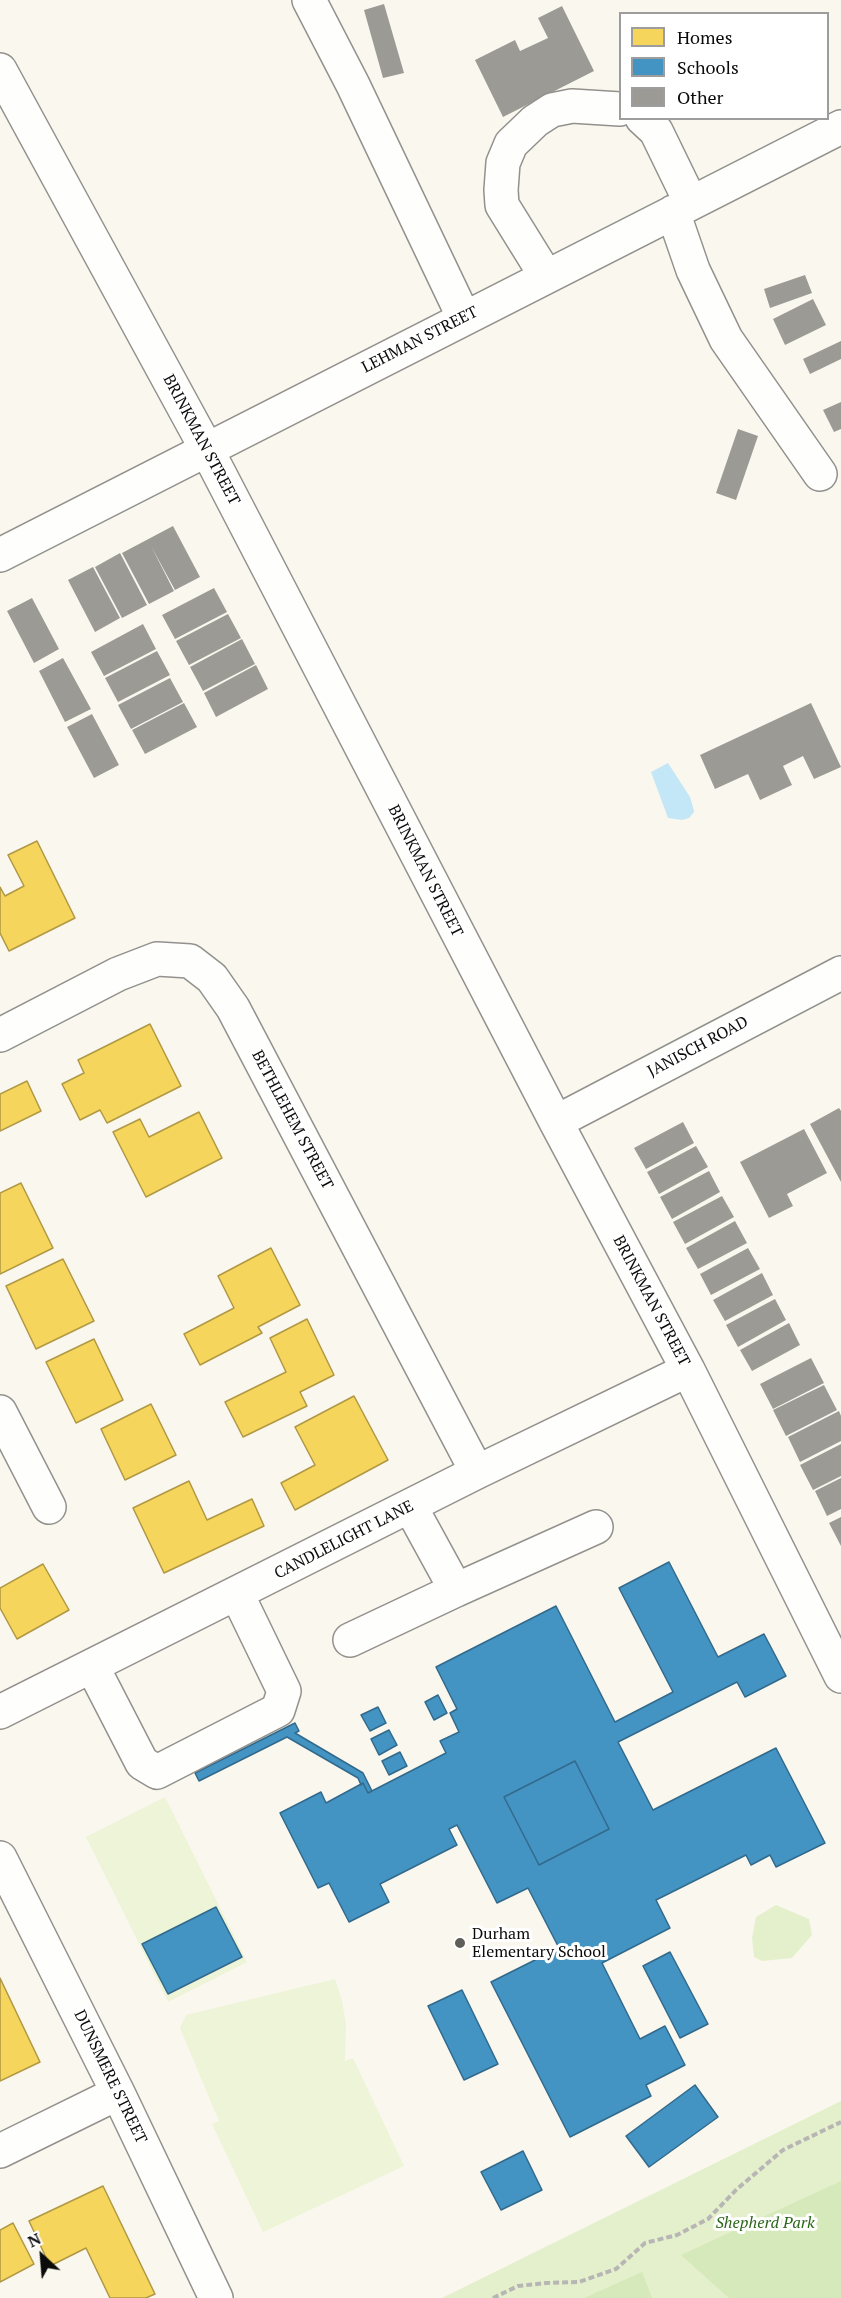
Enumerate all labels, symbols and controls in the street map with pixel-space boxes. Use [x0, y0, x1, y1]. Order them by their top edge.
legend [619, 12, 829, 120]
text: Homes [677, 25, 732, 49]
text: Schools [677, 55, 739, 79]
text: Other [677, 85, 724, 109]
street label: LEHMAN STREET [359, 303, 481, 377]
street label: BRINKMAN STREET [158, 371, 244, 509]
street label: BRINKMAN STREET [383, 802, 467, 940]
street label: JANISCH ROAD [644, 1012, 752, 1082]
street label: BETHLEHEM STREET [247, 1047, 337, 1193]
street label: BRINKMAN STREET [608, 1232, 694, 1370]
street label: CANDLELIGHT LANE [271, 1497, 417, 1583]
place label: Durham Elementary School [472, 1924, 606, 1962]
marker: Durham Elementary School [453, 1936, 467, 1950]
street label: DUNSMERE STREET [69, 2007, 151, 2147]
park label: Shepherd Park [715, 2213, 815, 2233]
north arrow [12, 2226, 72, 2286]
text: N [24, 2227, 44, 2252]

